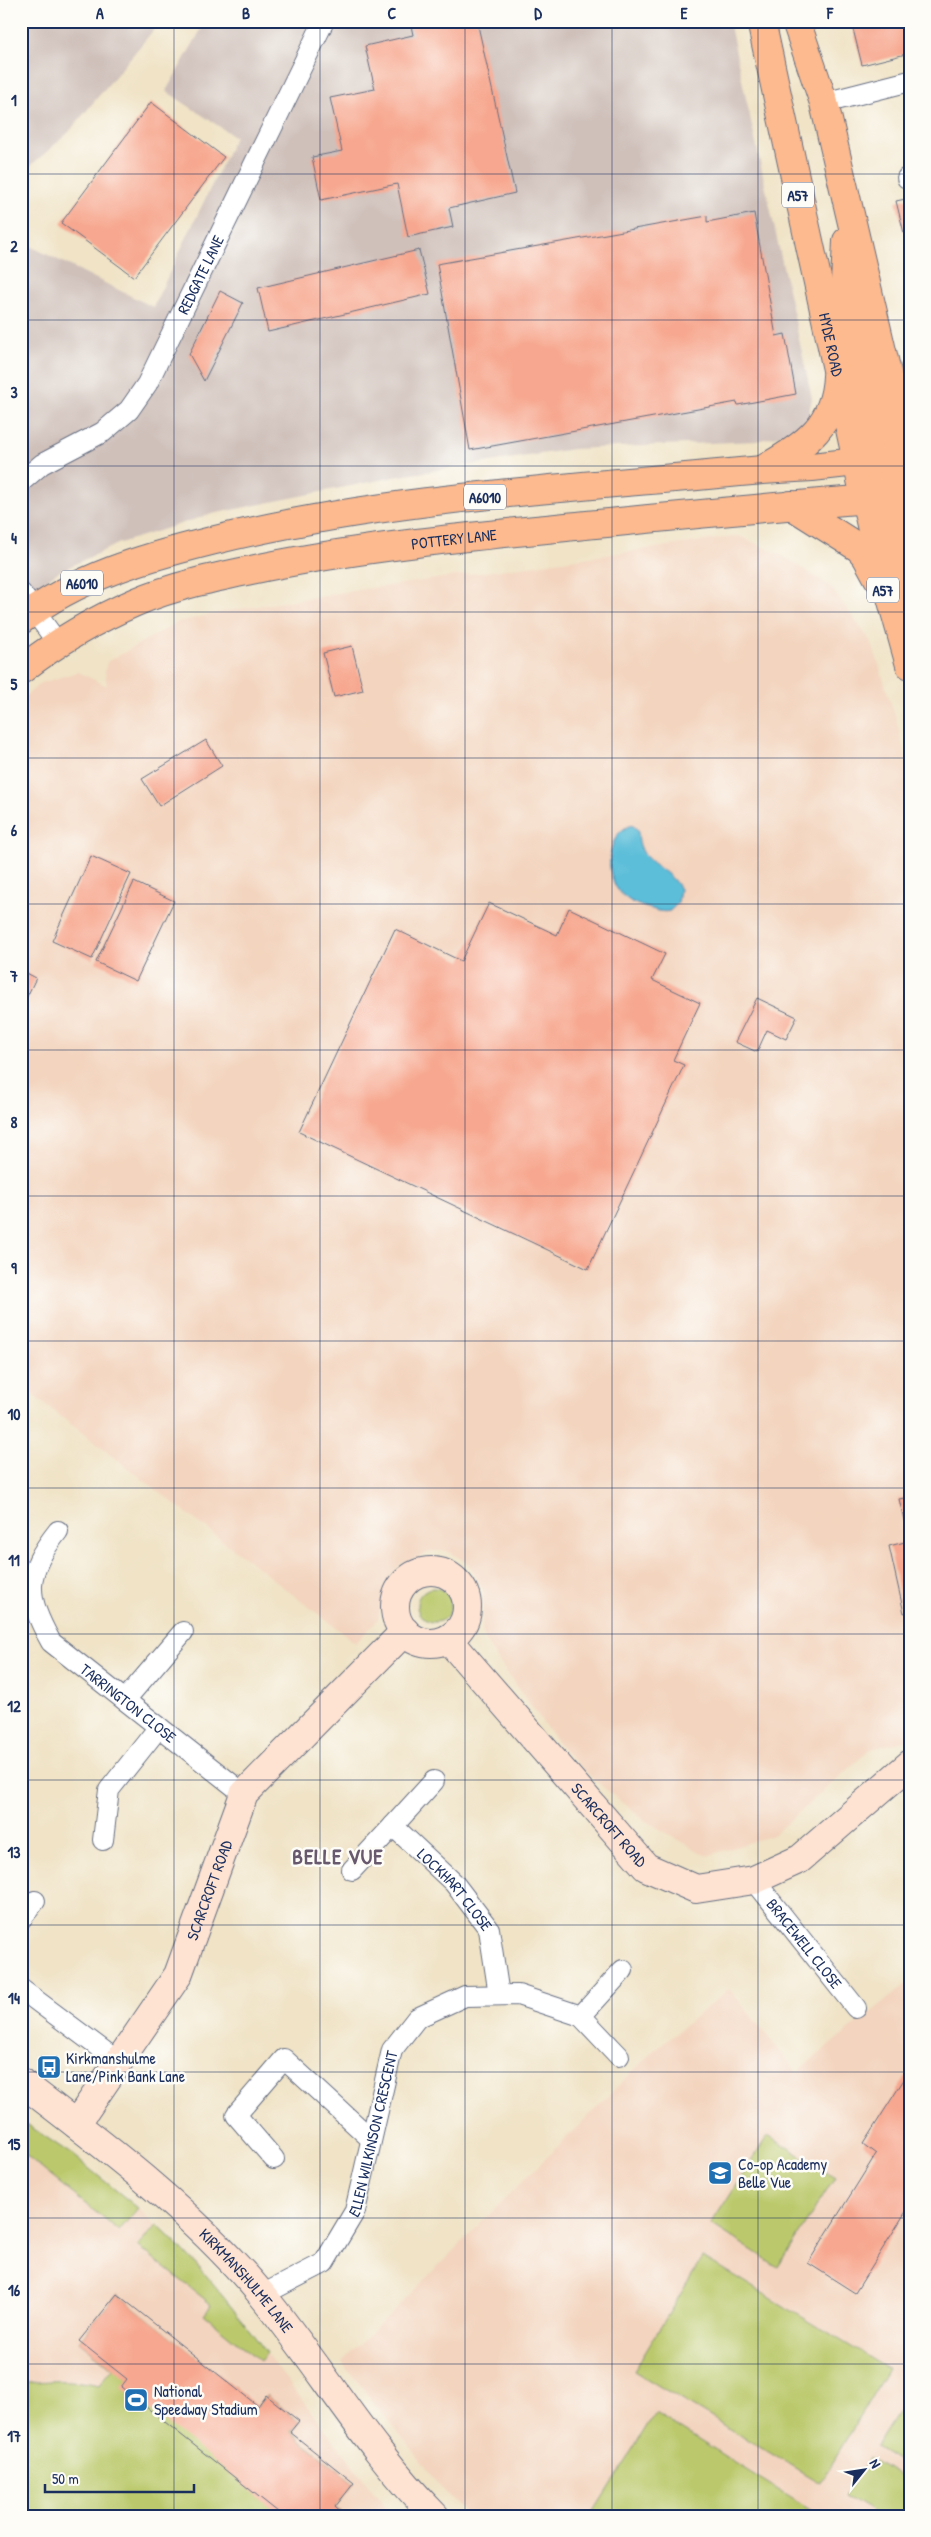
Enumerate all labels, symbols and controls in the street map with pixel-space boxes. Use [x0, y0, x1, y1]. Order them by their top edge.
text: A [96, 2, 104, 24]
text: B [242, 2, 250, 24]
text: C [388, 2, 397, 24]
text: D [534, 2, 542, 24]
text: E [680, 2, 688, 24]
text: F [826, 2, 834, 24]
text: 1 [11, 89, 17, 111]
road number: A57 [782, 182, 814, 208]
street label: REDGATE LANE [172, 231, 229, 318]
text: 2 [10, 235, 18, 257]
street label: HYDE ROAD [814, 311, 849, 379]
text: 3 [10, 381, 18, 403]
road number: A6010 [464, 484, 506, 510]
street label: POTTERY LANE [410, 523, 498, 555]
text: 4 [11, 527, 17, 549]
road number: A6010 [61, 570, 103, 596]
road number: A57 [867, 578, 899, 602]
text: 5 [11, 673, 18, 695]
text: 6 [11, 819, 18, 841]
text: 7 [9, 965, 18, 987]
text: 8 [11, 1111, 18, 1133]
text: 9 [11, 1257, 17, 1279]
text: 10 [8, 1403, 20, 1425]
text: 11 [8, 1549, 20, 1571]
street label: TARRINGTON CLOSE [76, 1658, 181, 1748]
text: 12 [7, 1695, 21, 1717]
street label: SCARCROFT ROAD [567, 1778, 652, 1872]
street label: SCARCROFT ROAD [181, 1837, 237, 1943]
text: 13 [8, 1841, 20, 1863]
district label: BELLE VUE [292, 1842, 384, 1871]
street label: LOCKHART CLOSE [412, 1843, 497, 1935]
street label: BRACEWELL CLOSE [762, 1894, 847, 1993]
text: 14 [8, 1987, 20, 2009]
place label: Kirkmanshulme Lane/Pink Bank Lane [66, 2047, 186, 2087]
street label: ELLEN WILKINSON CRESCENT [343, 2048, 403, 2221]
bus stop icon: Kirkmanshulme Lane/Pink Bank Lane [36, 2054, 62, 2080]
text: 15 [8, 2133, 21, 2155]
place label: Co-op Academy Belle Vue [738, 2153, 827, 2193]
school or university icon: Co-op Academy Belle Vue [707, 2160, 733, 2186]
street label: KIRKMANSHULME LANE [194, 2223, 299, 2337]
text: 16 [8, 2279, 21, 2301]
place label: National Speedway Stadium [154, 2380, 258, 2420]
sports icon: National Speedway Stadium [123, 2387, 149, 2413]
text: 17 [7, 2425, 21, 2447]
north arrow [838, 2444, 888, 2494]
text: N [866, 2455, 886, 2472]
scale bar [45, 2462, 194, 2494]
text: 50 m [52, 2468, 79, 2489]

